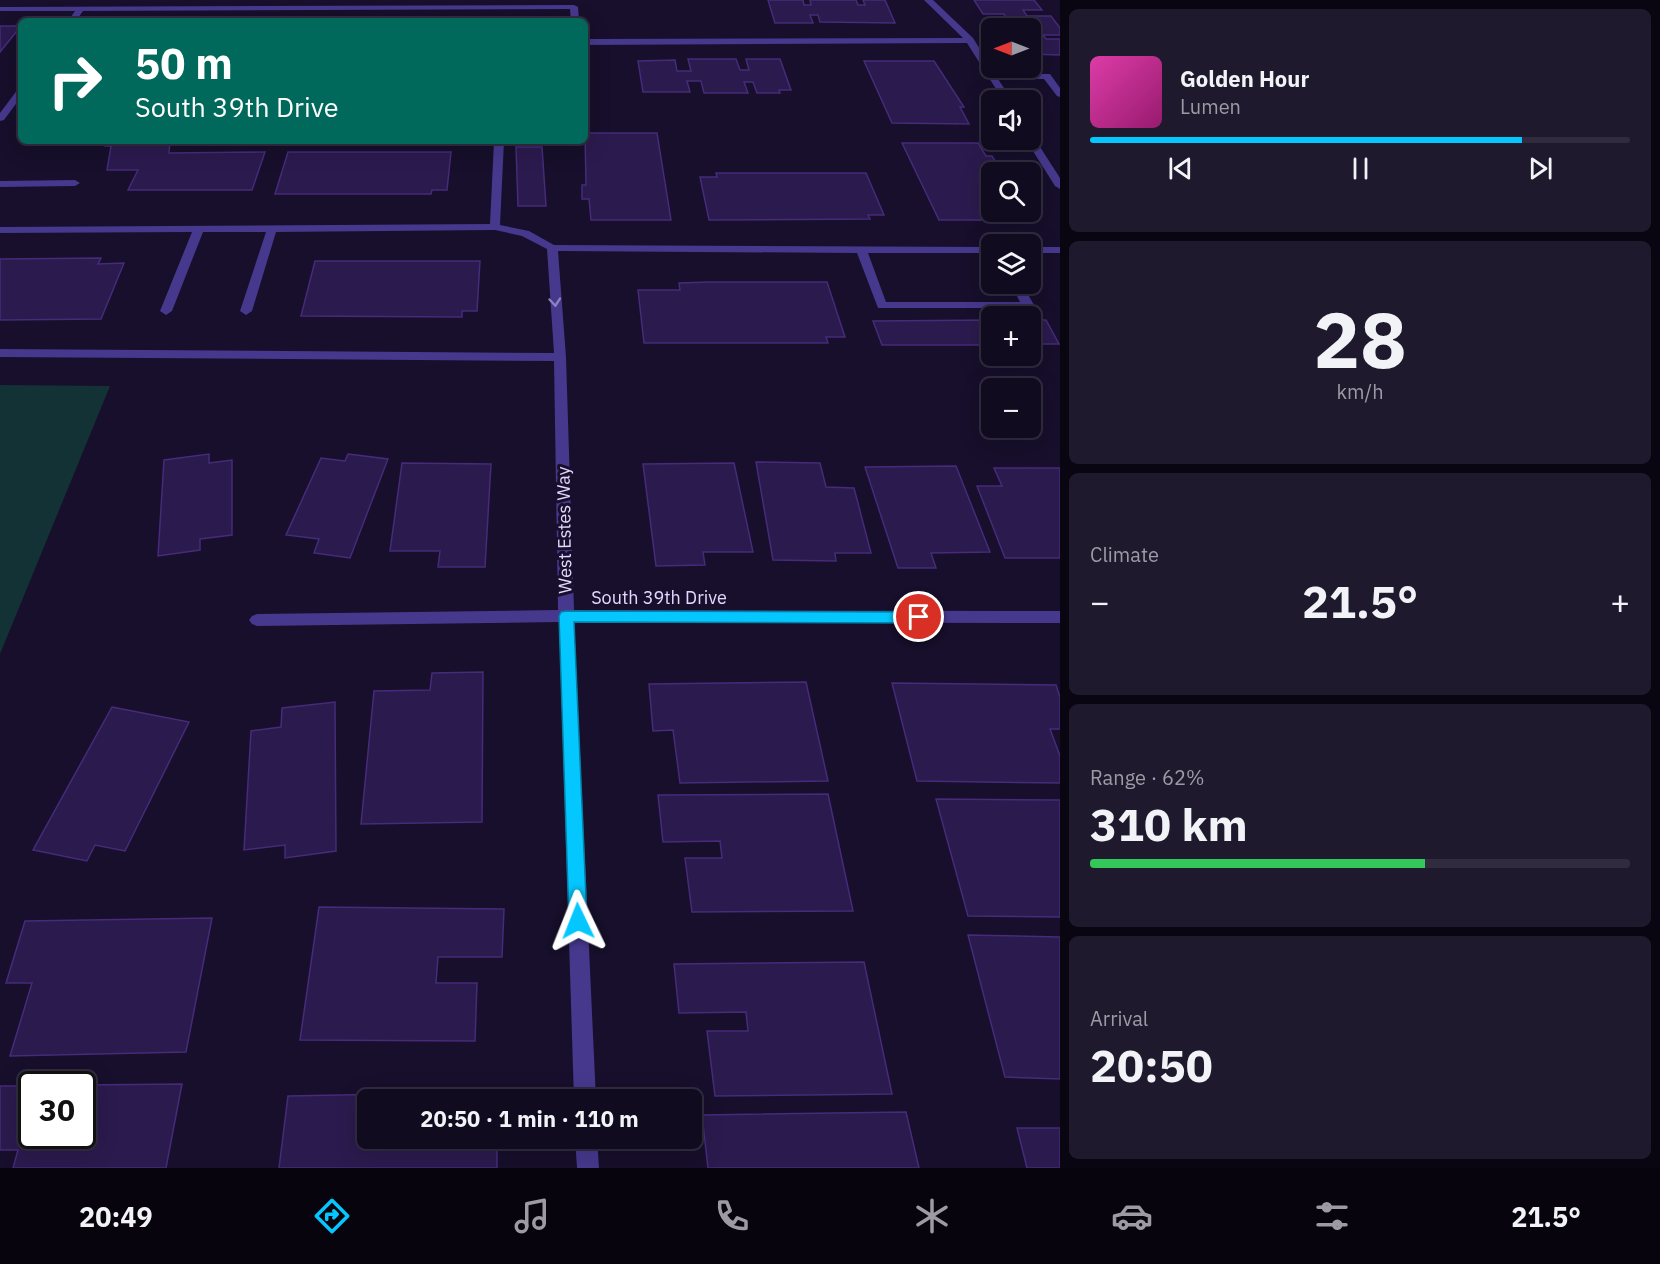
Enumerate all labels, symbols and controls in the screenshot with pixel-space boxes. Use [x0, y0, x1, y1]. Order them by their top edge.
north arrow [981, 18, 1041, 78]
map controls [981, 18, 1041, 438]
text: 50 m [135, 36, 233, 91]
icon: right [36, 42, 114, 120]
text: Golden Hour [1180, 64, 1309, 93]
text: South 39th Drive [135, 89, 339, 124]
button: sound [981, 90, 1041, 150]
text: Lumen [1180, 93, 1241, 120]
icon: previous [1164, 152, 1197, 185]
icon: pause [1344, 152, 1377, 185]
icon: next [1524, 152, 1557, 185]
button: search [981, 162, 1041, 222]
button: layers [981, 234, 1041, 294]
text: 28 [1313, 288, 1407, 389]
one-way arrow [548, 298, 561, 307]
button: + [981, 306, 1041, 366]
button: − [981, 378, 1041, 438]
text: km/h [1336, 378, 1384, 405]
street label: West Estes Way [551, 466, 577, 594]
text: Climate [1090, 541, 1159, 568]
text: 21.5° [1302, 572, 1418, 630]
text: − [1090, 580, 1110, 623]
text: + [1610, 580, 1630, 623]
street label: South 39th Drive [591, 586, 727, 609]
pin [893, 591, 944, 642]
icon: arrive [902, 600, 935, 633]
text: Range · 62% [1090, 764, 1205, 791]
text: 310 km [1090, 795, 1248, 853]
position arrow [546, 889, 610, 953]
text: Arrival [1090, 1005, 1148, 1032]
text: 20:50 [1090, 1036, 1213, 1094]
speed limit sign: 30 [18, 1071, 96, 1149]
text: 20:50 · 1 min · 110 m [420, 1104, 639, 1133]
icon: directions [311, 1195, 353, 1237]
icon: music [511, 1195, 553, 1237]
icon: phone [711, 1195, 753, 1237]
icon: climate [911, 1195, 953, 1237]
icon: car [1111, 1195, 1153, 1237]
icon: filters [1311, 1195, 1353, 1237]
text: 20:49 [79, 1199, 153, 1234]
text: 21.5° [1511, 1199, 1581, 1234]

